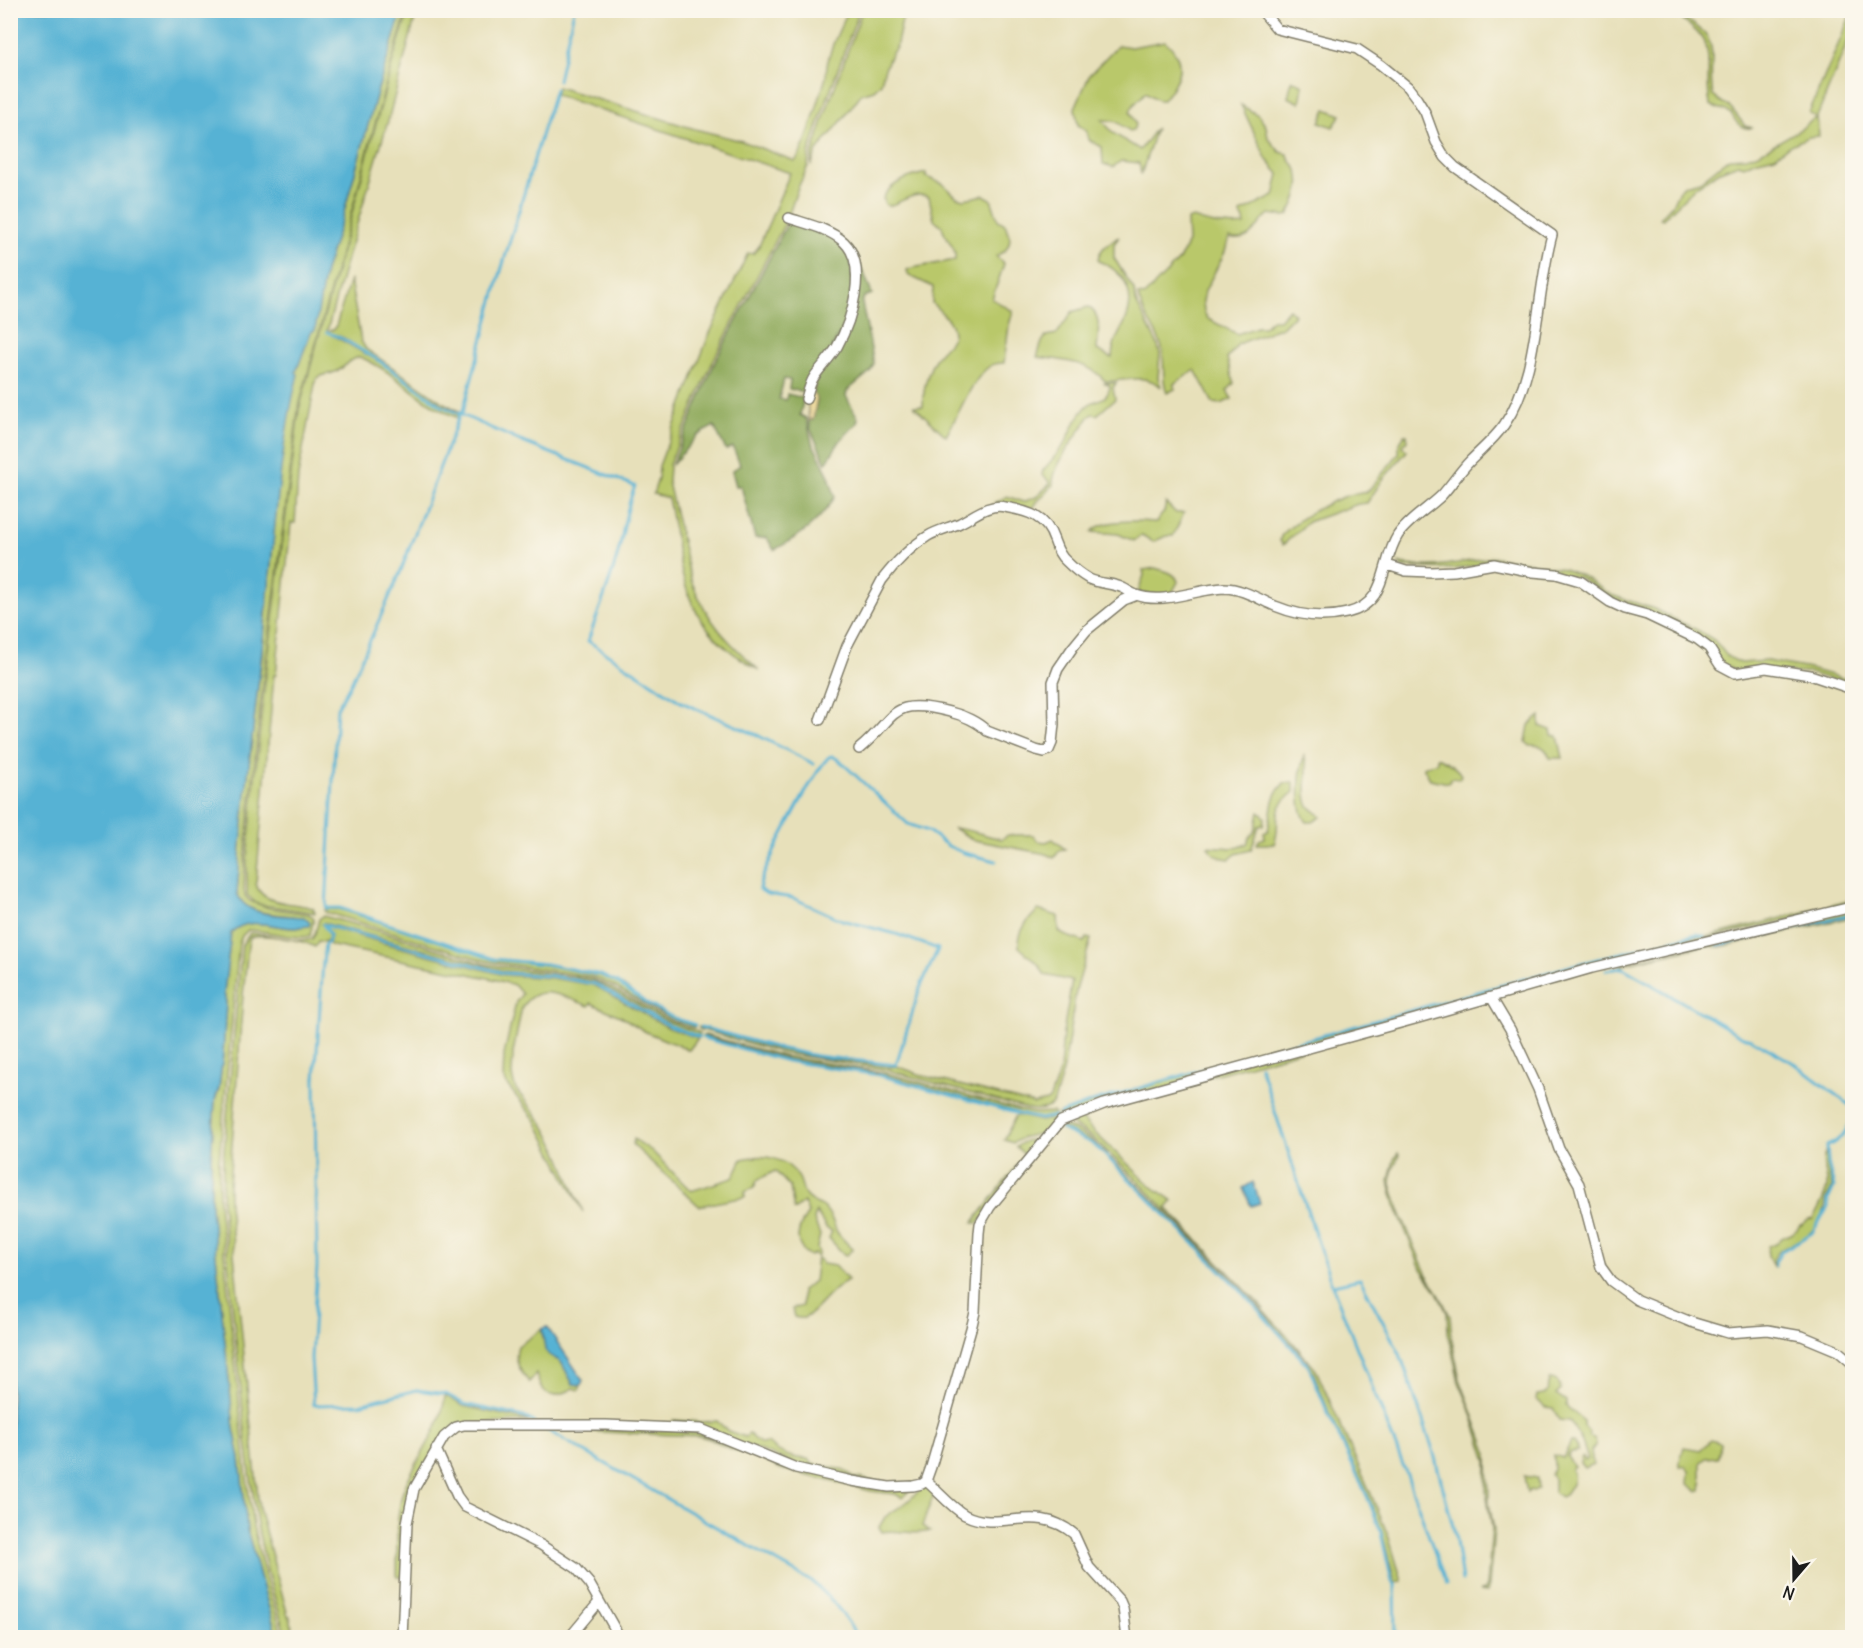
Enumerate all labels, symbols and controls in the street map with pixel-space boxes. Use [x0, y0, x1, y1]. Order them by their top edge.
north arrow [1764, 1549, 1824, 1609]
text: N [1780, 1582, 1797, 1604]

